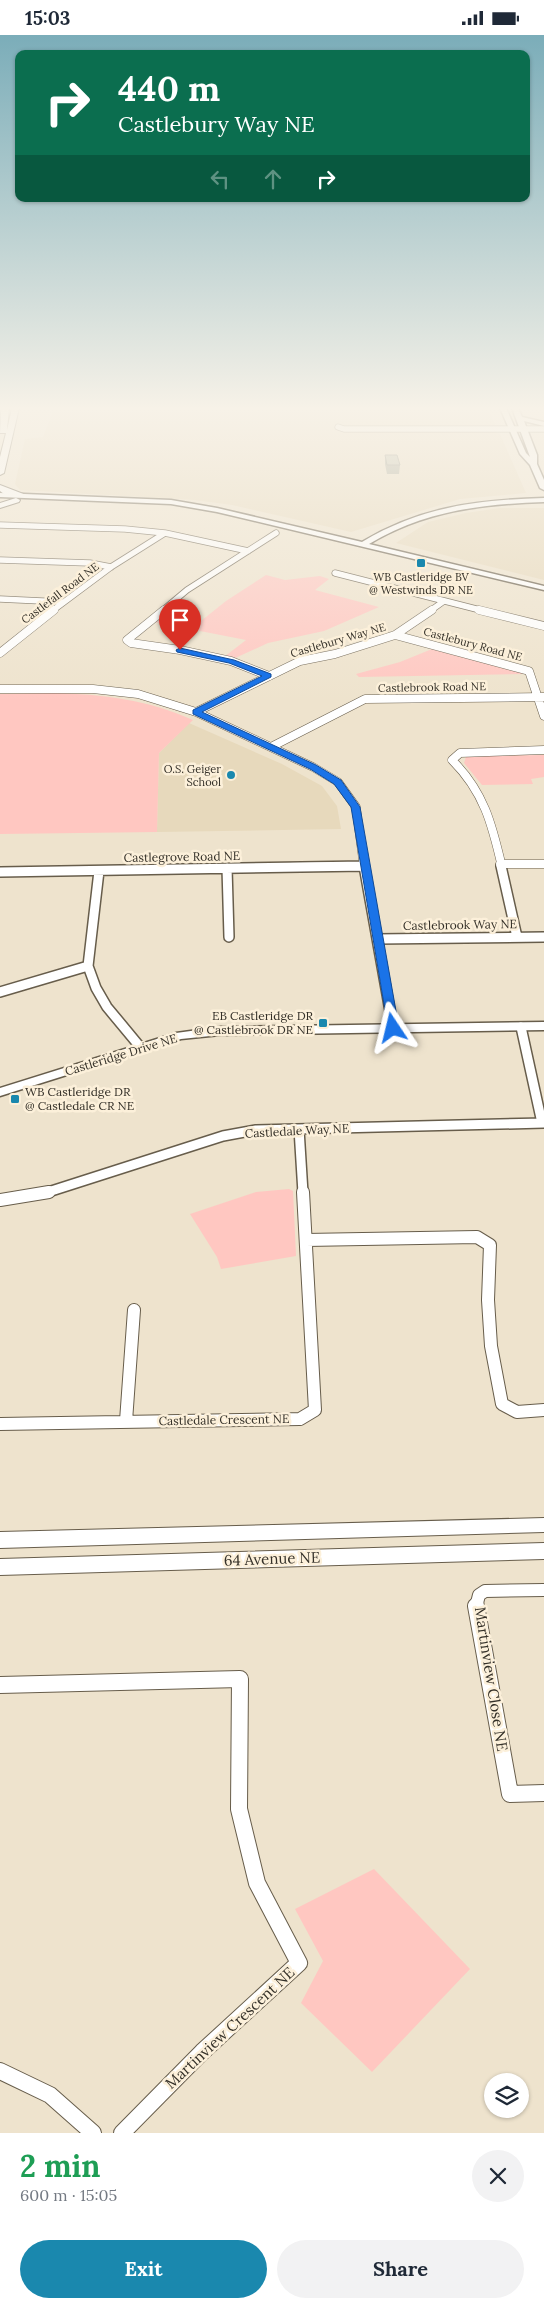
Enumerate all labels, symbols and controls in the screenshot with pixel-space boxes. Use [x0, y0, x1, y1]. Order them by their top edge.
text: 15:03 [25, 6, 70, 30]
text: 440 m [118, 66, 220, 111]
icon: right [35, 70, 100, 135]
text: Castlebury Way NE [118, 110, 315, 138]
icon: left [206, 165, 234, 193]
icon: ahead [259, 165, 287, 193]
icon: right [312, 165, 340, 193]
marker: WB Castleridge BV @ Westwinds DR NE [415, 557, 427, 569]
street label: Castlefall Road NE [18, 559, 102, 627]
place label: WB Castleridge BV @ Westwinds DR NE [369, 570, 473, 597]
pin [159, 599, 201, 650]
icon: arrive [166, 606, 194, 634]
street label: Castlebury Way NE [289, 620, 387, 660]
street label: Castlebury Road NE [422, 624, 524, 664]
street label: Castlebrook Road NE [378, 679, 486, 695]
place label: O.S. Geiger School [164, 762, 221, 789]
marker: O.S. Geiger School [225, 769, 237, 781]
street label: Castlegrove Road NE [124, 848, 240, 865]
street label: Castlebrook Way NE [403, 916, 517, 933]
position arrow [366, 1001, 418, 1053]
place label: EB Castleridge DR @ Castlebrook DR NE [194, 1008, 313, 1037]
marker: EB Castleridge DR @ Castlebrook DR NE [317, 1017, 329, 1029]
street label: Castleridge Drive NE [63, 1030, 179, 1079]
place label: WB Castleridge DR @ Castledale CR NE [25, 1084, 134, 1113]
marker: WB Castleridge DR @ Castledale CR NE [9, 1093, 21, 1105]
street label: Castledale Way NE [244, 1120, 350, 1141]
street label: Castledale Crescent NE [158, 1411, 289, 1428]
street label: 64 Avenue NE [223, 1547, 320, 1570]
street label: Martinview Close NE [471, 1605, 512, 1752]
street label: Martinview Crescent NE [161, 1963, 298, 2093]
map controls [484, 2073, 529, 2118]
button: layers [484, 2073, 529, 2118]
text: 2 min [20, 2147, 100, 2185]
button: close [472, 2150, 524, 2202]
text: 600 m · 15:05 [20, 2185, 117, 2205]
button: Exit [20, 2240, 267, 2298]
button: Share [277, 2240, 524, 2298]

